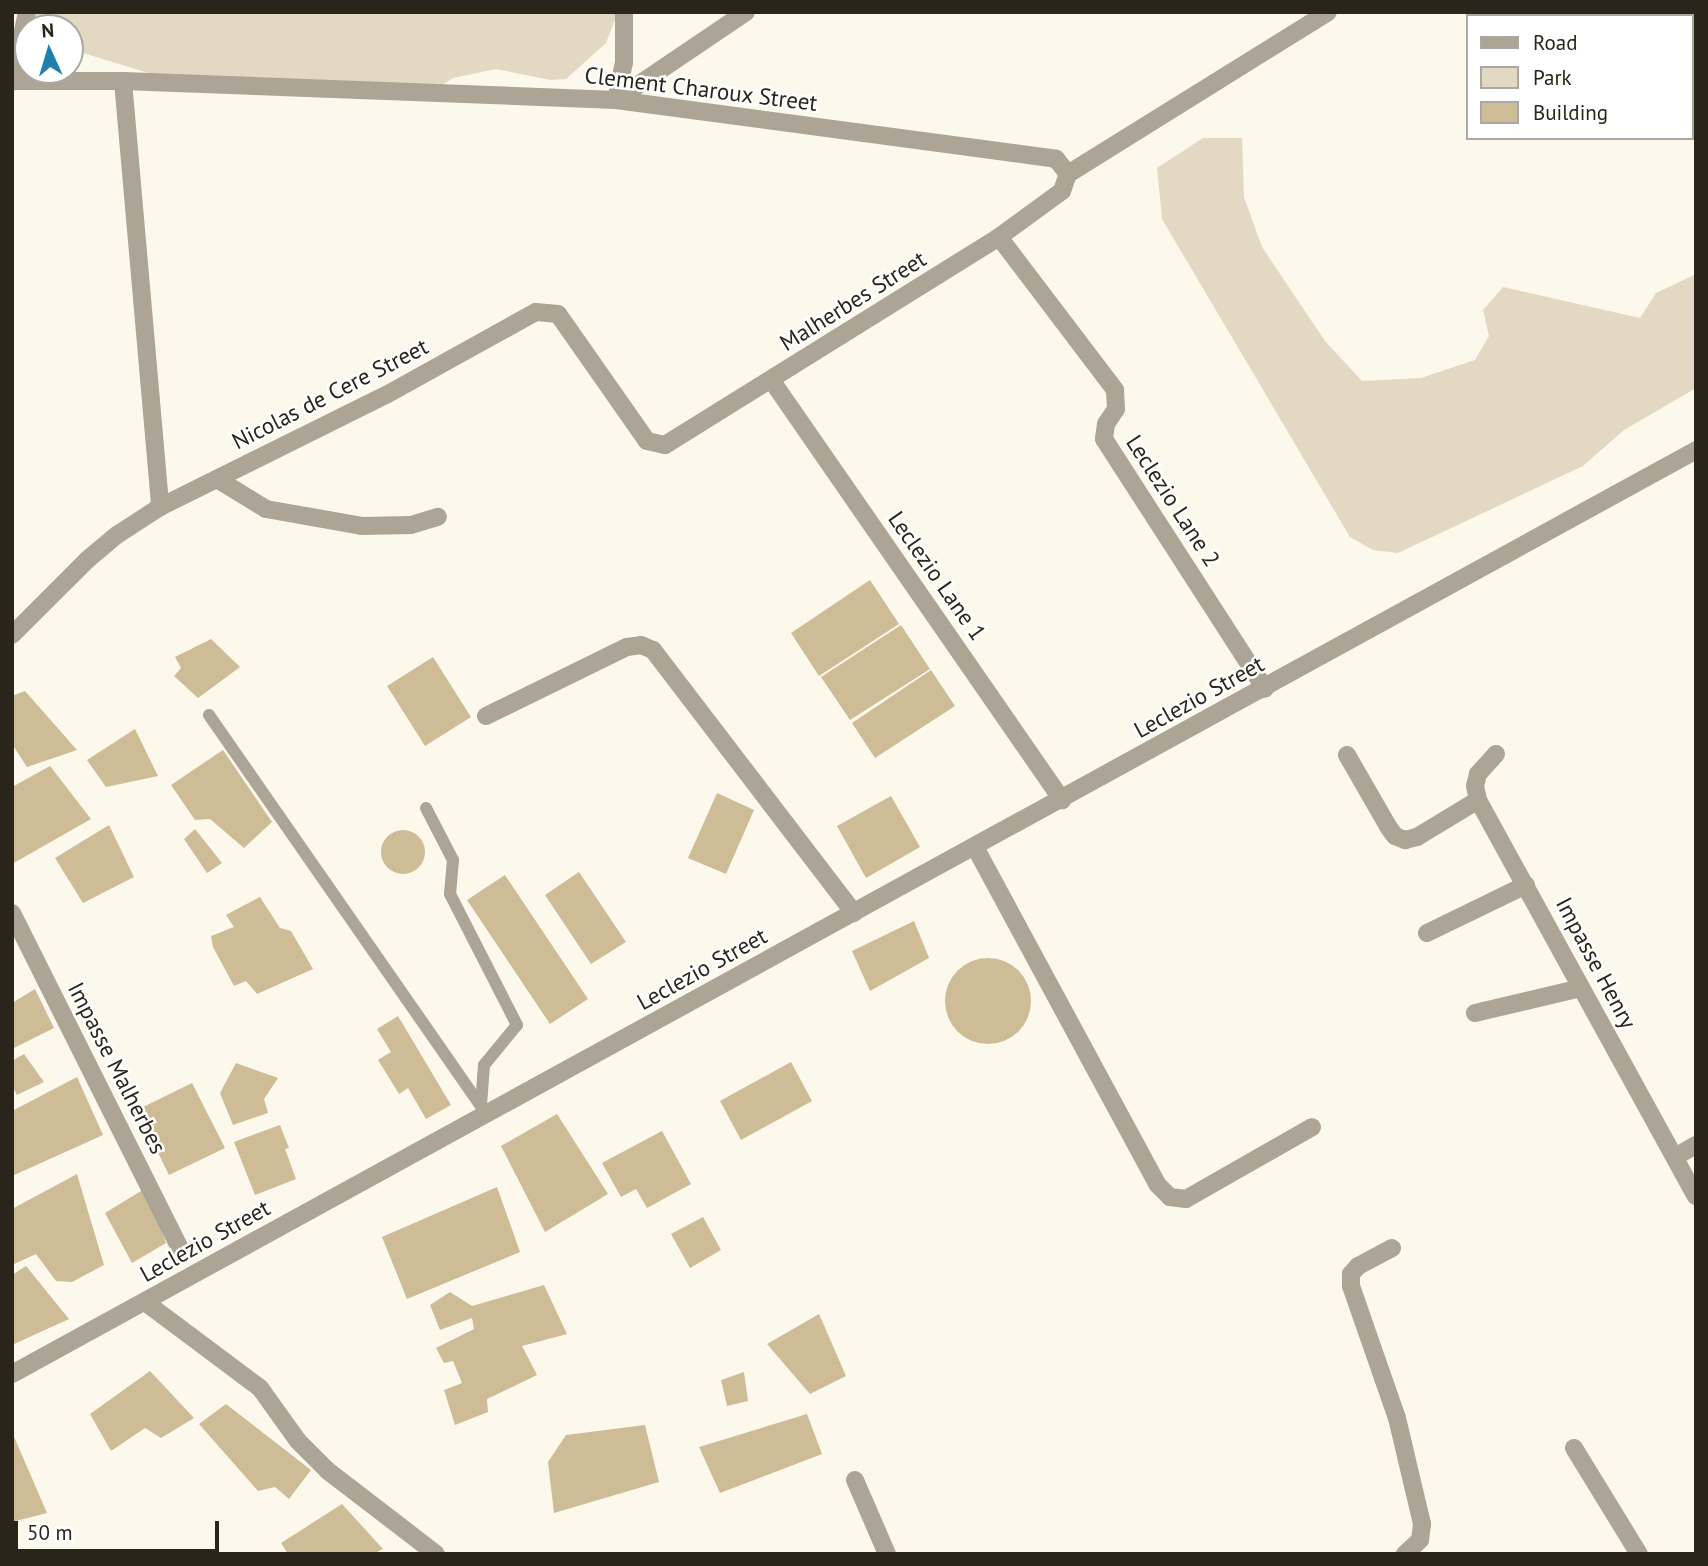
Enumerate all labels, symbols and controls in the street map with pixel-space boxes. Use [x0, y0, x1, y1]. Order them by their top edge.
north arrow [14, 14, 84, 84]
legend [1466, 14, 1694, 140]
text: N [41, 18, 55, 42]
text: Road [1533, 29, 1577, 56]
street label: Clement Charoux Street [583, 61, 819, 117]
text: Park [1533, 64, 1572, 91]
text: Building [1533, 99, 1608, 126]
street label: Malherbes Street [775, 245, 931, 357]
street label: Nicolas de Cere Street [227, 333, 433, 455]
street label: Leclezio Lane 2 [1120, 430, 1226, 572]
street label: Leclezio Lane 1 [882, 506, 992, 646]
street label: Leclezio Street [1129, 650, 1269, 744]
street label: Impasse Henry [1550, 893, 1642, 1033]
street label: Leclezio Street [632, 922, 772, 1016]
street label: Impasse Malherbes [62, 978, 172, 1158]
street label: Leclezio Street [135, 1194, 275, 1288]
scale bar [18, 1506, 222, 1550]
text: 50 m [27, 1519, 73, 1546]

